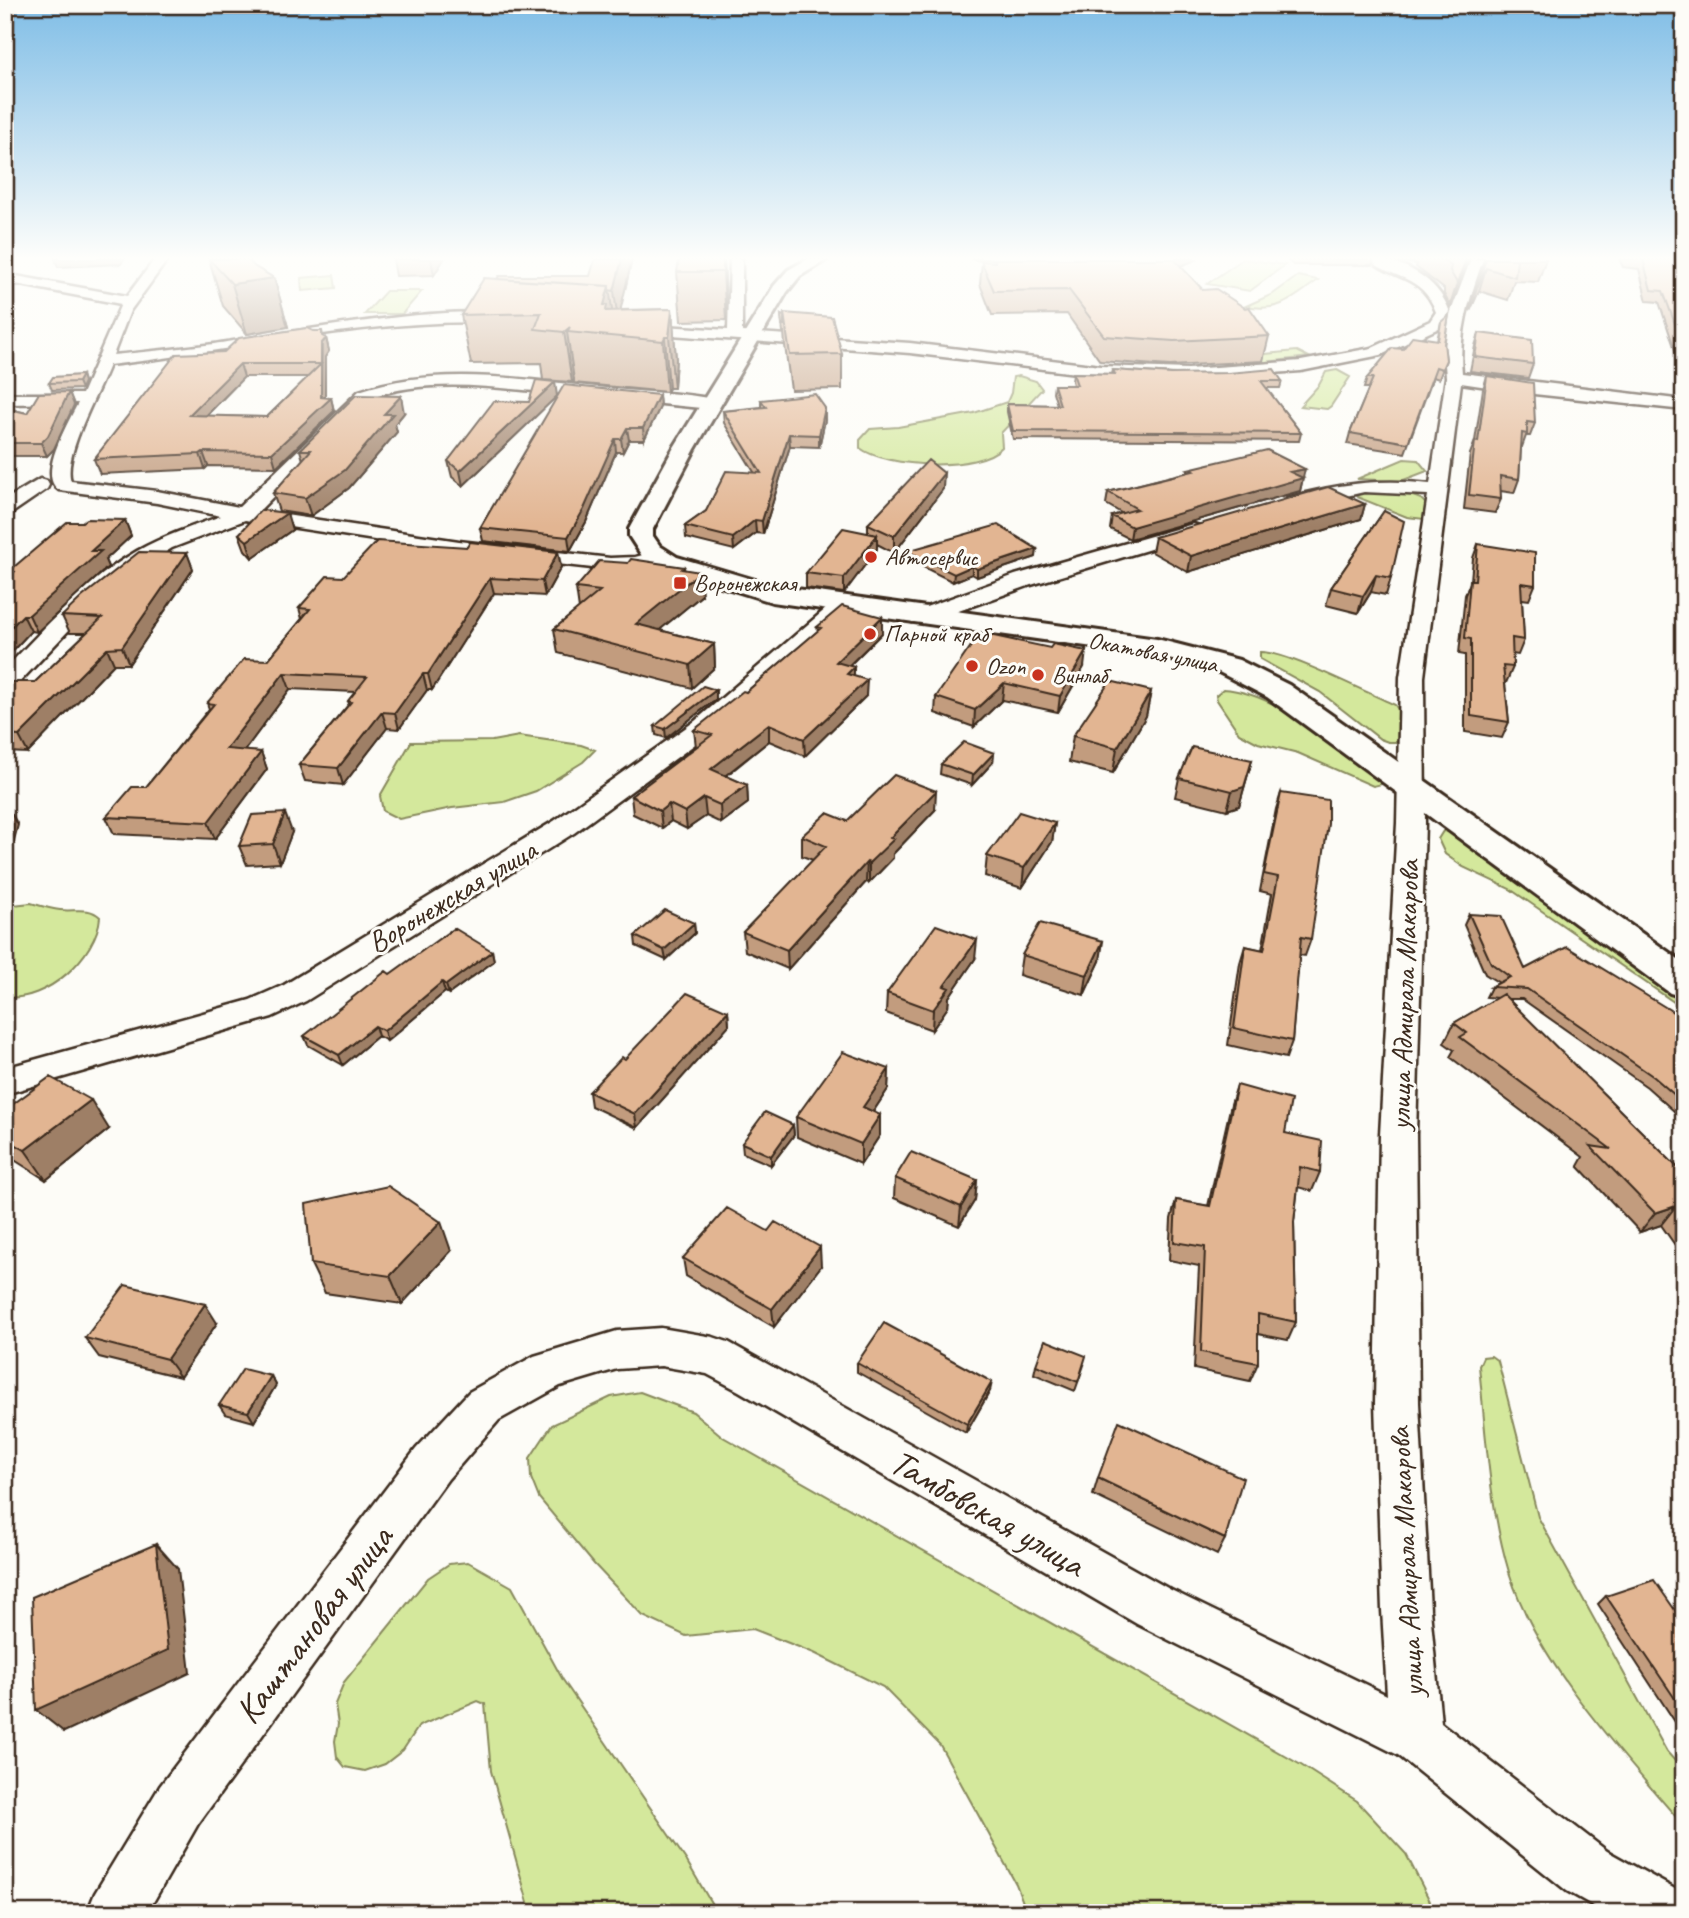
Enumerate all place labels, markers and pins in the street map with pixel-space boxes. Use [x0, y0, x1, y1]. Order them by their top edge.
place label: Автосервис [885, 542, 979, 572]
marker: Автосервис [863, 549, 879, 565]
place label: Воронежская [694, 568, 798, 598]
marker: Воронежская [672, 575, 688, 591]
place label: Парной краб [884, 619, 992, 649]
marker: Парной краб [862, 626, 878, 642]
place label: Ozon [986, 651, 1026, 681]
marker: Ozon [964, 658, 980, 674]
place label: Винлаб [1052, 660, 1112, 690]
marker: Винлаб [1030, 667, 1046, 683]

